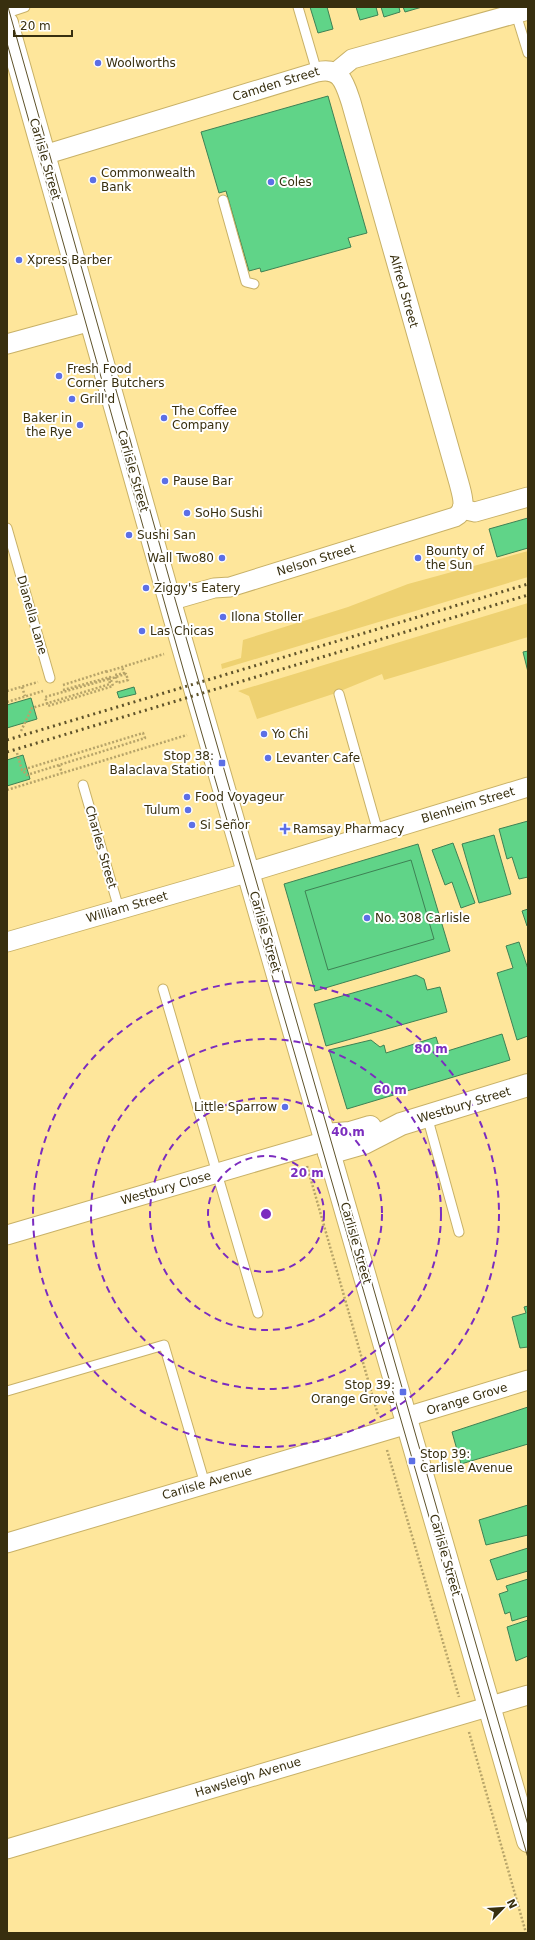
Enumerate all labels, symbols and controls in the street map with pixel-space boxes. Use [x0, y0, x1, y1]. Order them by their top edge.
scale bar [14, 12, 72, 38]
text: 20 m [20, 19, 51, 33]
place label: Woolworths [106, 56, 176, 70]
marker: Woolworths [93, 58, 103, 68]
street label: Camden Street [231, 64, 322, 104]
street label: Carlisle Street [27, 116, 63, 202]
place label: Commonwealth Bank [101, 166, 195, 194]
marker: Commonwealth Bank [88, 175, 98, 185]
place label: Coles [279, 175, 312, 189]
marker: Coles [266, 177, 276, 187]
place label: Xpress Barber [27, 253, 112, 267]
street label: Alfred Street [387, 253, 421, 330]
marker: Xpress Barber [14, 255, 24, 265]
place label: Fresh Food Corner Butchers [67, 362, 165, 390]
marker: Fresh Food Corner Butchers [54, 371, 64, 381]
place label: Grill'd [80, 392, 115, 406]
marker: Grill'd [67, 394, 77, 404]
place label: The Coffee Company [171, 404, 237, 432]
place label: Baker in the Rye [23, 411, 72, 439]
marker: The Coffee Company [159, 413, 169, 423]
marker: Baker in the Rye [75, 420, 85, 430]
street label: Carlisle Street [115, 428, 151, 514]
place label: Pause Bar [173, 474, 233, 488]
marker: Pause Bar [160, 476, 170, 486]
place label: SoHo Sushi [195, 506, 263, 520]
marker: SoHo Sushi [182, 508, 192, 518]
place label: Sushi San [137, 528, 196, 542]
marker: Sushi San [124, 530, 134, 540]
street label: Nelson Street [275, 541, 357, 579]
place label: Bounty of the Sun [426, 544, 485, 572]
place label: Wall Two80 [147, 551, 214, 565]
marker: Wall Two80 [217, 553, 227, 563]
marker: Bounty of the Sun [413, 553, 423, 563]
street label: Dianella Lane [14, 574, 50, 656]
place label: Ziggy's Eatery [154, 581, 240, 595]
marker: Ziggy's Eatery [141, 583, 151, 593]
place label: Ilona Stoller [231, 610, 303, 624]
marker: Ilona Stoller [218, 612, 228, 622]
place label: Las Chicas [150, 624, 214, 638]
marker: Las Chicas [137, 626, 147, 636]
place label: Yo Chi [271, 727, 308, 741]
marker: Yo Chi [259, 729, 269, 739]
place label: Stop 38: Balaclava Station [110, 749, 214, 777]
place label: Levanter Cafe [276, 751, 360, 765]
marker: Levanter Cafe [263, 753, 273, 763]
marker: Stop 38: Balaclava Station [217, 758, 227, 768]
street label: Blenheim Street [420, 784, 517, 826]
place label: Food Voyageur [195, 790, 284, 804]
marker: Food Voyageur [182, 792, 192, 802]
place label: Tulum [143, 803, 180, 817]
street label: Charles Street [82, 804, 120, 890]
marker: Tulum [183, 805, 193, 815]
place label: Si Señor [200, 818, 250, 832]
marker: Si Señor [187, 820, 197, 830]
place label: Ramsay Pharmacy [293, 822, 404, 836]
marker: Ramsay Pharmacy [280, 824, 290, 834]
street label: William Street [85, 889, 170, 925]
street label: Carlisle Street [247, 889, 283, 975]
place label: No. 308 Carlisle [375, 911, 470, 925]
marker: No. 308 Carlisle [362, 913, 372, 923]
text: 80 m [414, 1042, 448, 1056]
text: 60 m [373, 1083, 407, 1097]
street label: Westbury Street [416, 1084, 513, 1126]
place label: Little Sparrow [194, 1100, 277, 1114]
marker: Little Sparrow [280, 1102, 290, 1112]
text: 40 m [331, 1125, 365, 1139]
text: 20 m [290, 1166, 324, 1180]
street label: Westbury Close [119, 1168, 213, 1208]
street label: Carlisle Street [338, 1200, 374, 1286]
centre of rings [259, 1207, 273, 1221]
place label: Stop 39: Orange Grove [311, 1378, 395, 1406]
street label: Orange Grove [425, 1380, 509, 1418]
marker: Stop 39: Orange Grove [398, 1387, 408, 1397]
place label: Stop 39: Carlisle Avenue [420, 1447, 513, 1475]
marker: Stop 39: Carlisle Avenue [407, 1456, 417, 1466]
street label: Carlisle Avenue [161, 1463, 253, 1503]
street label: Carlisle Street [427, 1512, 463, 1598]
street label: Hawsleigh Avenue [193, 1754, 303, 1800]
north arrow [483, 1888, 523, 1928]
text: N [504, 1897, 519, 1911]

